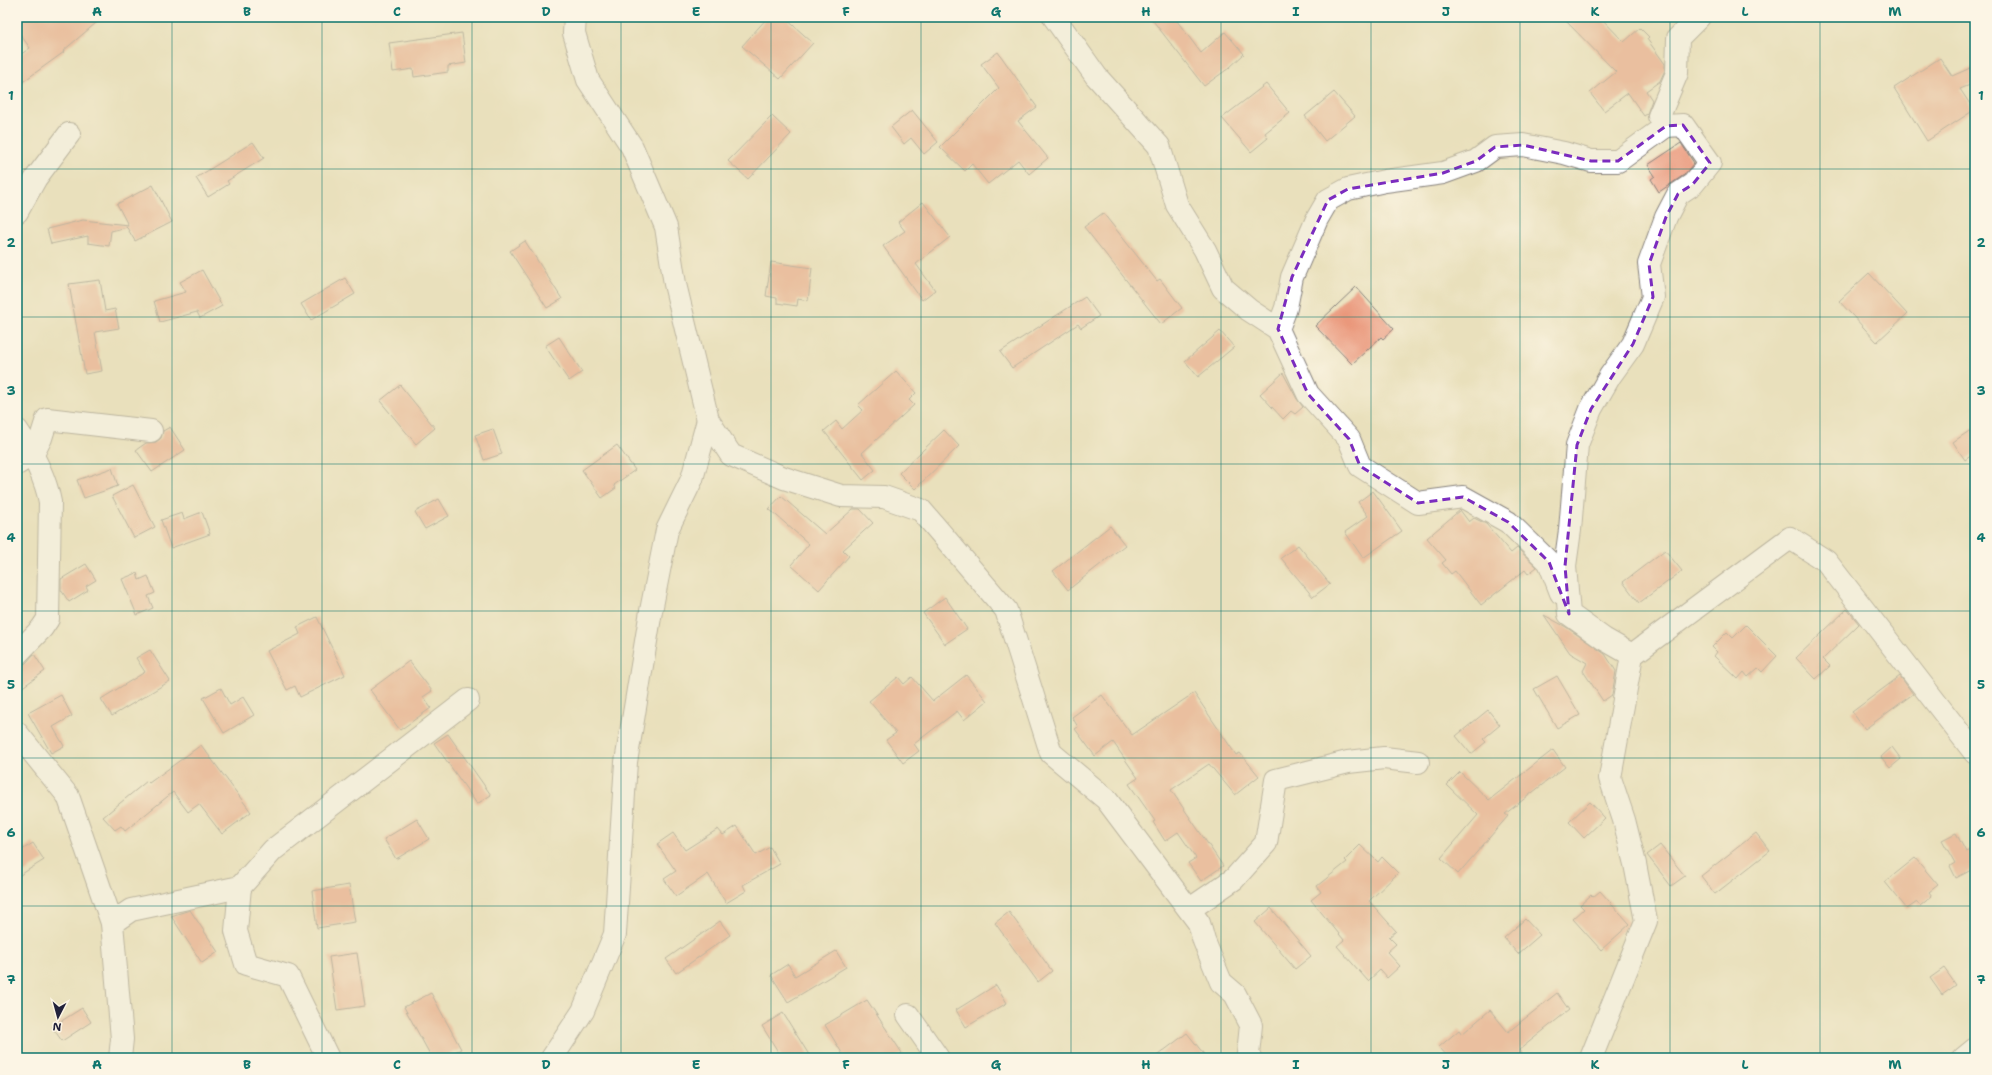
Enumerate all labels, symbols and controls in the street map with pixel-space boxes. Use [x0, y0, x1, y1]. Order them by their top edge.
text: A [92, 3, 102, 20]
text: B [243, 3, 251, 20]
text: C [393, 3, 401, 20]
text: D [541, 3, 551, 20]
text: E [692, 3, 701, 20]
text: F [842, 3, 850, 20]
text: G [991, 3, 1002, 20]
text: H [1141, 3, 1151, 20]
text: I [1292, 3, 1300, 20]
text: J [1442, 3, 1450, 20]
text: K [1591, 3, 1600, 20]
text: L [1741, 3, 1749, 20]
text: M [1888, 3, 1902, 20]
text: 1 [8, 87, 14, 104]
text: 1 [1978, 87, 1984, 104]
text: 2 [6, 234, 16, 251]
text: 2 [1976, 234, 1986, 251]
text: 3 [6, 382, 16, 399]
text: 3 [1976, 382, 1986, 399]
text: 4 [6, 529, 16, 546]
text: 4 [1976, 529, 1986, 546]
text: 5 [7, 676, 15, 693]
text: 5 [1977, 676, 1985, 693]
text: 6 [6, 824, 16, 841]
text: 6 [1976, 824, 1986, 841]
text: 7 [6, 971, 16, 988]
text: 7 [1976, 971, 1986, 988]
north arrow [38, 997, 78, 1037]
text: N [52, 1019, 62, 1034]
text: A [92, 1056, 102, 1073]
text: B [243, 1056, 251, 1073]
text: C [393, 1056, 401, 1073]
text: D [541, 1056, 551, 1073]
text: E [692, 1056, 701, 1073]
text: F [842, 1056, 850, 1073]
text: G [991, 1056, 1002, 1073]
text: H [1141, 1056, 1151, 1073]
text: I [1292, 1056, 1300, 1073]
text: J [1442, 1056, 1450, 1073]
text: K [1591, 1056, 1600, 1073]
text: L [1741, 1056, 1749, 1073]
text: M [1888, 1056, 1902, 1073]

